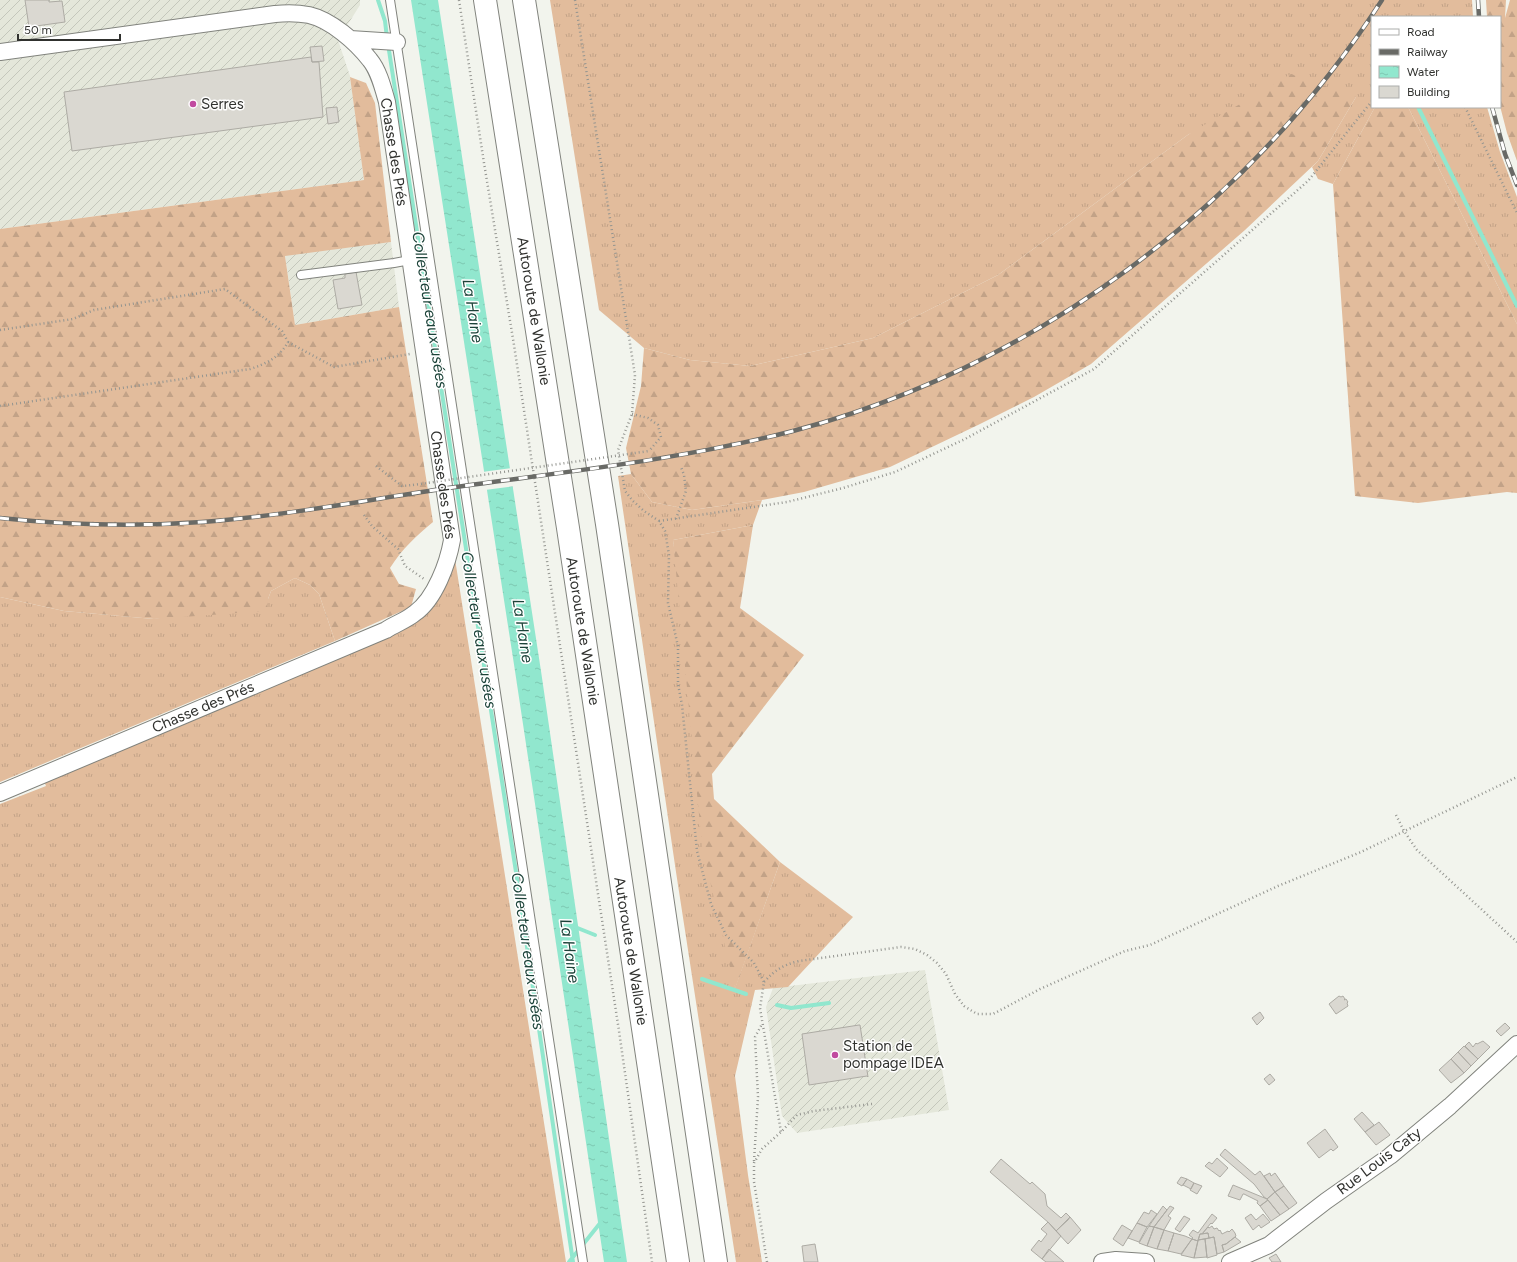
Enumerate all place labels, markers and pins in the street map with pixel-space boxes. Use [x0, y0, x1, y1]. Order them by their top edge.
place label: Serres [201, 95, 244, 113]
marker: Serres [188, 99, 198, 109]
place label: Station de pompage IDEA [843, 1037, 944, 1072]
marker: Station de pompage IDEA [830, 1050, 840, 1060]

